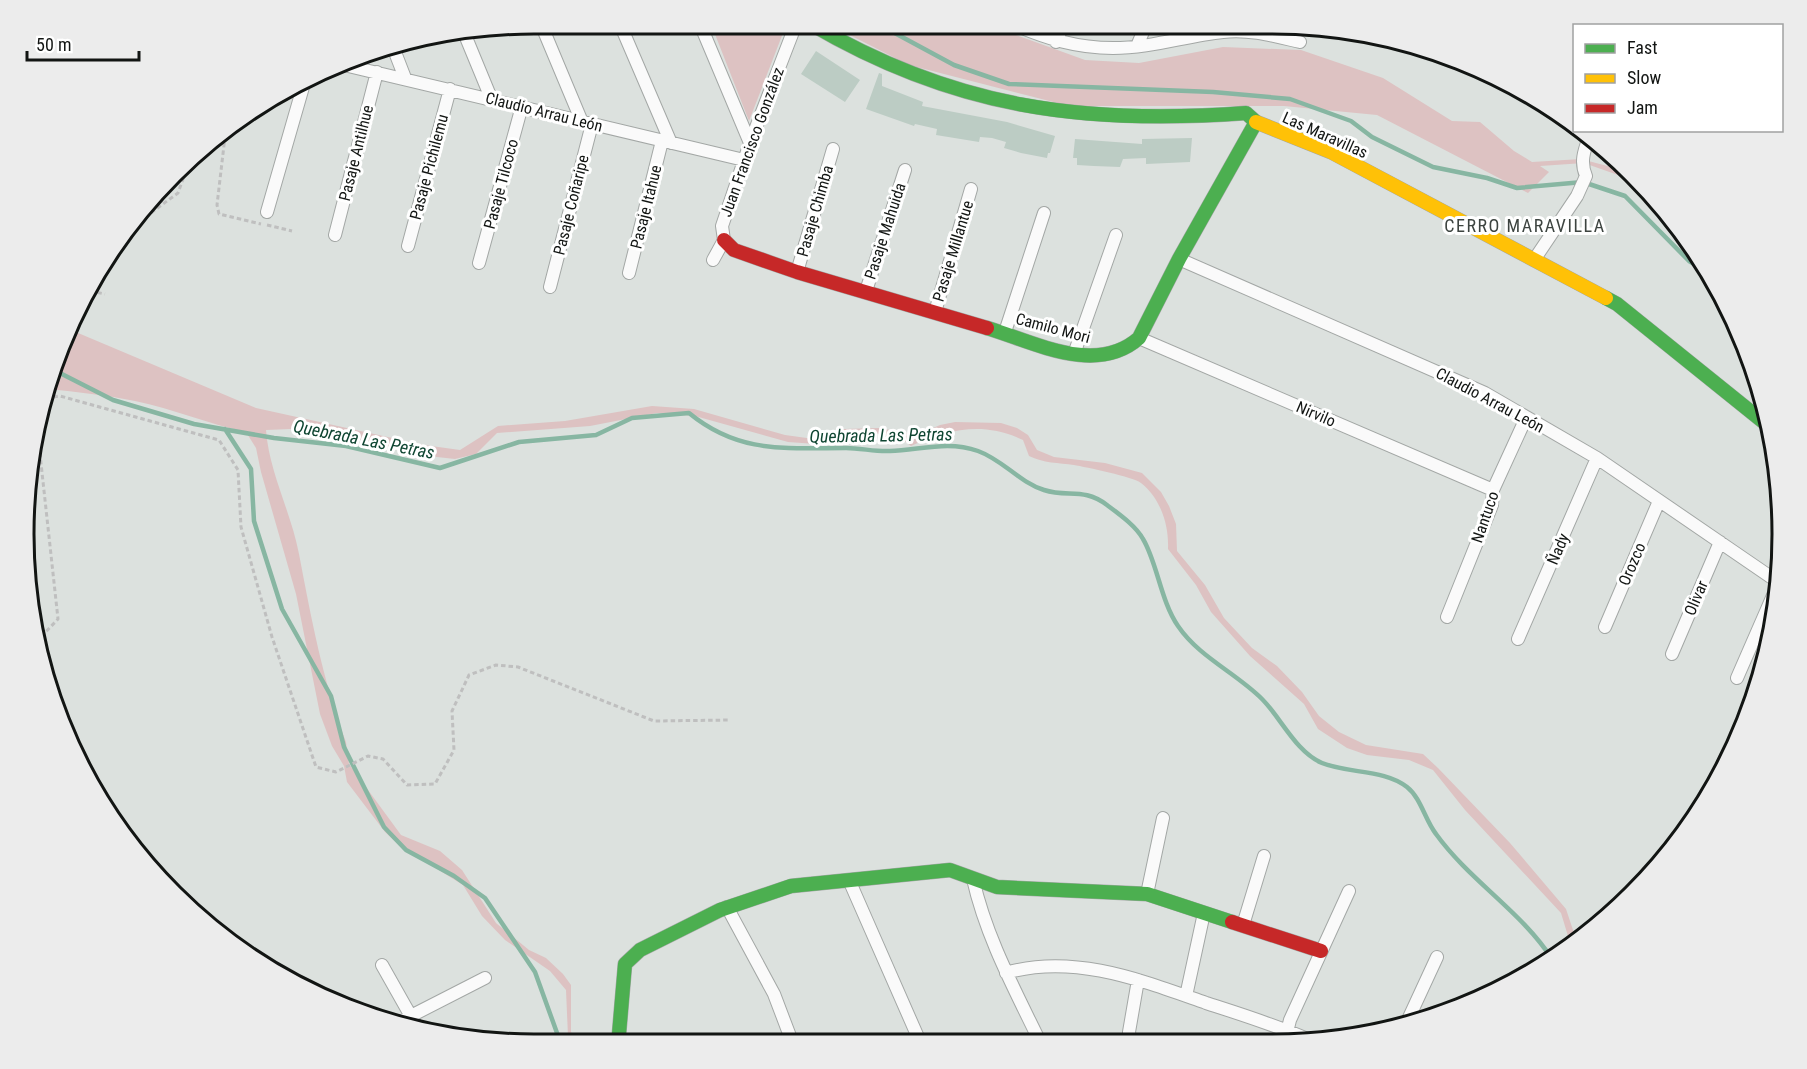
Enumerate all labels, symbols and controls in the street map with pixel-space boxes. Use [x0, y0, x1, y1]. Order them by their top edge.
scale bar [27, 24, 140, 62]
legend [1573, 24, 1783, 132]
text: 50 m [36, 34, 71, 55]
text: Fast [1627, 37, 1658, 58]
street label: Juan Francisco González [716, 65, 788, 219]
text: Slow [1627, 67, 1662, 88]
street label: Claudio Arrau León [483, 88, 605, 136]
text: Jam [1627, 97, 1658, 118]
street label: Pasaje Antilhue [335, 103, 377, 203]
street label: Las Maravillas [1280, 108, 1370, 162]
street label: Pasaje Pichilemu [406, 112, 452, 222]
street label: Pasaje Tilcoco [480, 137, 522, 231]
street label: Pasaje Coñaripe [549, 153, 593, 257]
street label: Pasaje Itahue [626, 163, 666, 251]
street label: Pasaje Chimba [793, 163, 837, 259]
street label: Pasaje Mahuida [860, 180, 910, 282]
street label: Pasaje Millantue [929, 198, 977, 304]
district label: CERRO MARAVILLA [1444, 215, 1606, 236]
street label: Camilo Mori [1014, 309, 1092, 347]
street label: Claudio Arrau León [1433, 363, 1547, 437]
street label: Nirvilo [1293, 397, 1339, 431]
water label: Quebrada Las Petras [292, 415, 436, 463]
water label: Quebrada Las Petras [809, 423, 953, 447]
street label: Nantuco [1467, 489, 1503, 545]
street label: Ñady [1542, 530, 1573, 568]
street label: Orozco [1615, 540, 1649, 588]
street label: Olivar [1680, 578, 1712, 618]

